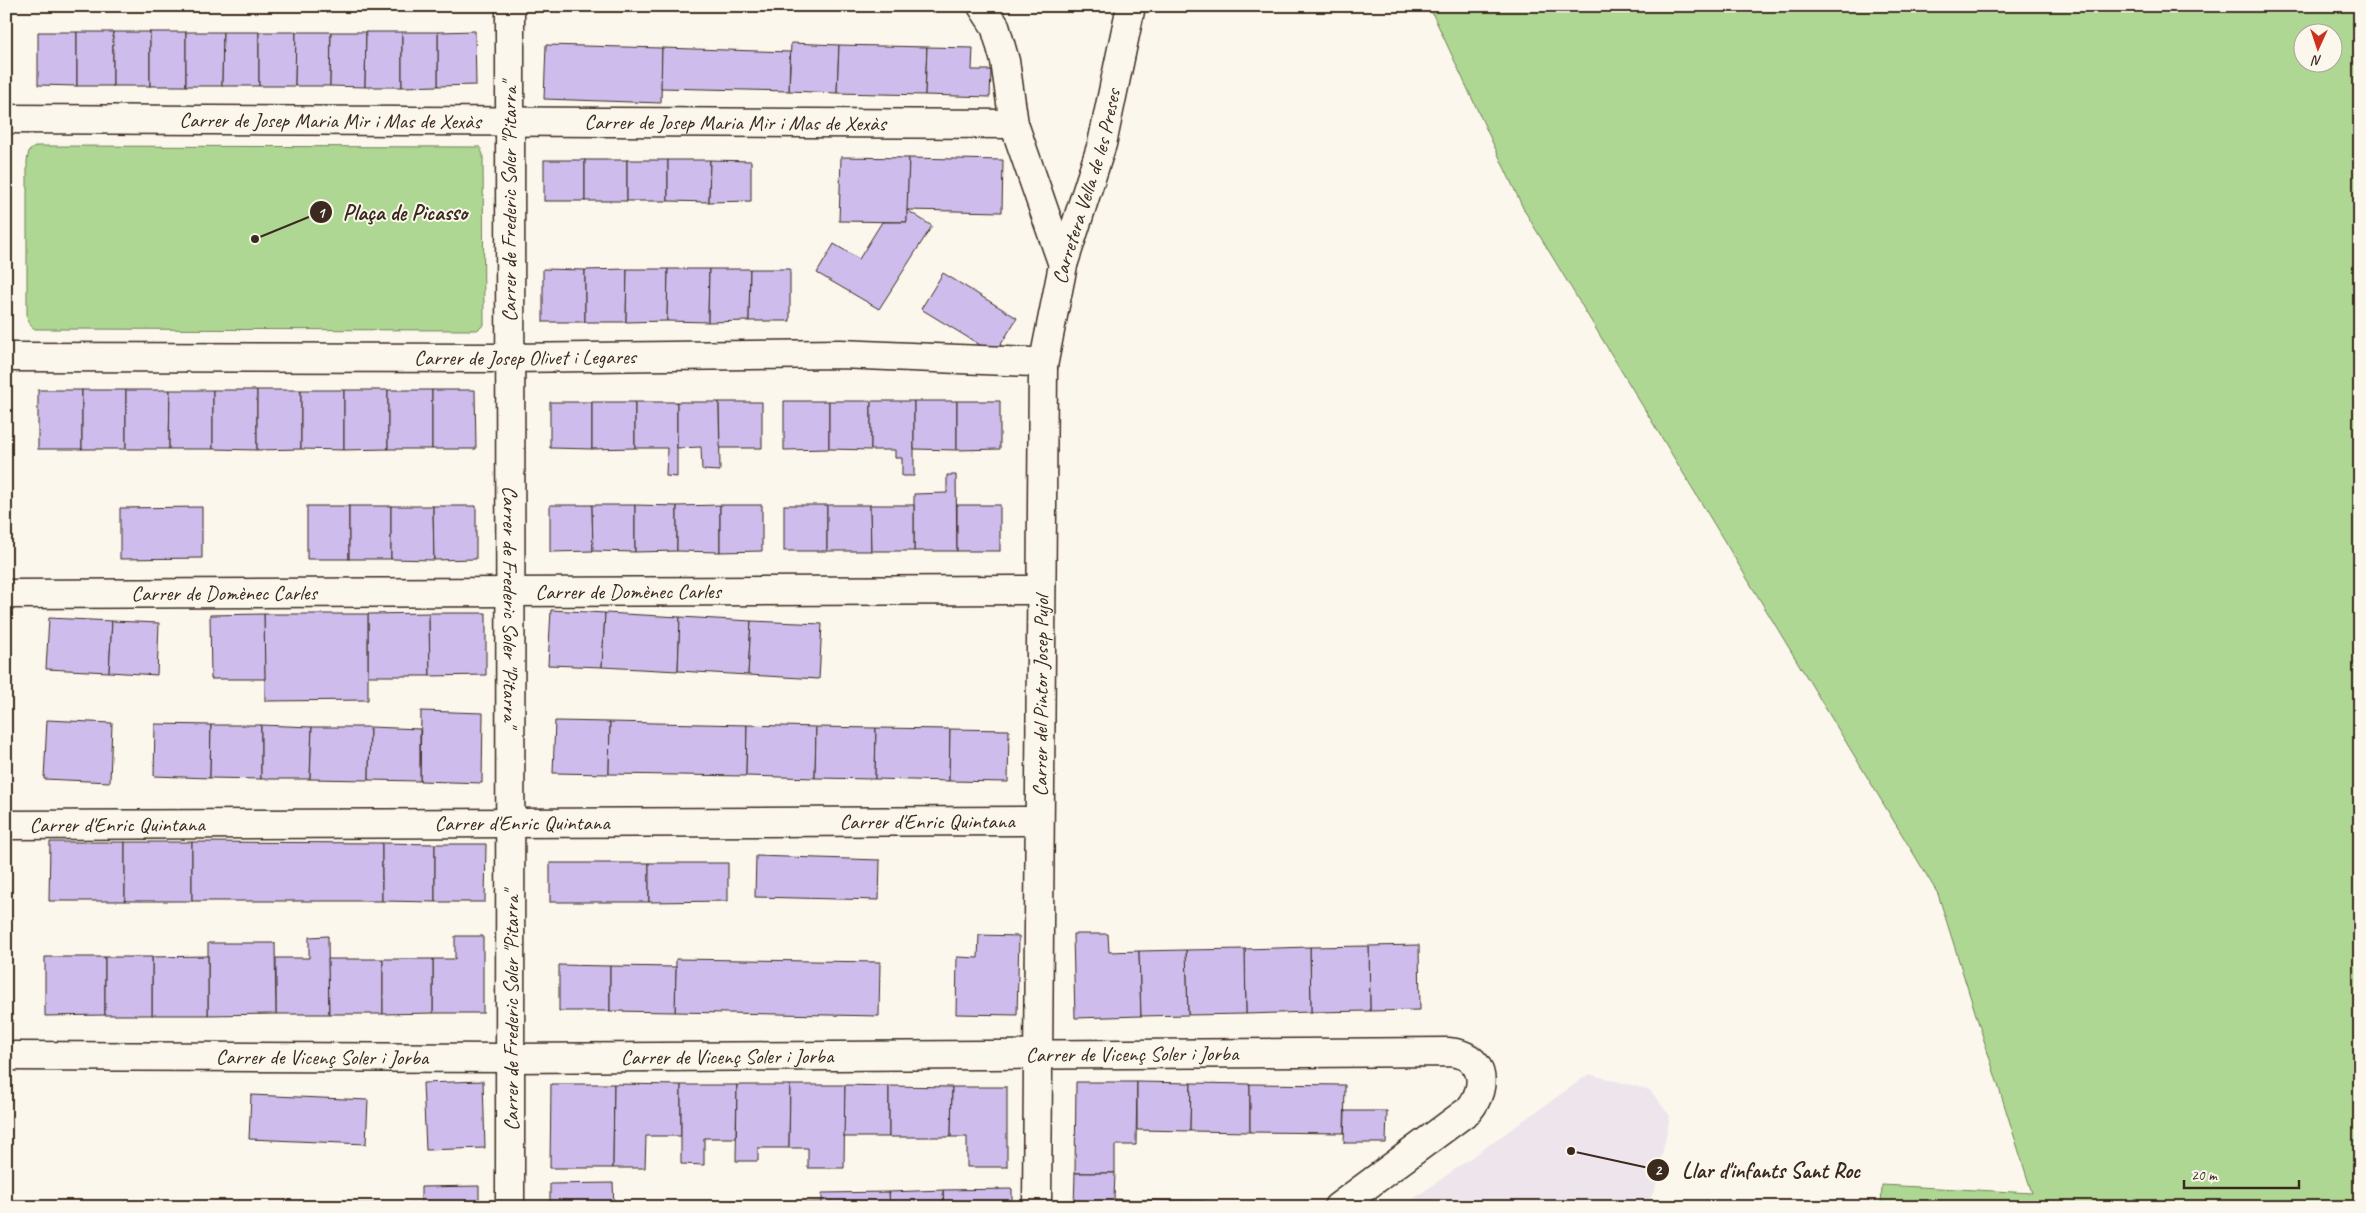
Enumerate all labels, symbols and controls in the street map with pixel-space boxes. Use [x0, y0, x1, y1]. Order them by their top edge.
north arrow [2294, 22, 2344, 72]
text: N [2310, 52, 2322, 69]
street label: Carrer de Frederic Soler "Pitarra" [496, 78, 522, 322]
street label: Carretera Vella de les Preses [1047, 85, 1127, 286]
street label: Carrer de Josep Maria Mir i Mas de Xexàs [179, 107, 483, 134]
street label: Carrer de Josep Maria Mir i Mas de Xexàs [584, 109, 888, 136]
callout: Plaça de Picasso [308, 194, 477, 231]
text: Plaça de Picasso [343, 199, 469, 227]
text: 1 [318, 204, 327, 223]
street label: Carrer de Josep Olivet i Legares [414, 343, 638, 371]
street label: Carrer de Frederic Soler "Pitarra" [497, 486, 524, 730]
street label: Carrer de Domènec Carles [535, 578, 723, 605]
street label: Carrer de Domènec Carles [131, 580, 319, 607]
street label: Carrer del Pintor Josep Pujol [1027, 592, 1054, 797]
street label: Carrer d'Enric Quintana [839, 808, 1016, 835]
street label: Carrer d'Enric Quintana [434, 810, 611, 836]
street label: Carrer d'Enric Quintana [29, 811, 206, 838]
street label: Carrer de Frederic Soler "Pitarra" [498, 887, 524, 1131]
street label: Carrer de Vicenç Soler i Jorba [1026, 1040, 1240, 1068]
street label: Carrer de Vicenç Soler i Jorba [621, 1043, 835, 1070]
street label: Carrer de Vicenç Soler i Jorba [216, 1044, 430, 1071]
callout: Llar d'infants Sant Roc [1646, 1152, 1870, 1189]
text: Llar d'infants Sant Roc [1682, 1157, 1861, 1185]
scale bar [2184, 1158, 2298, 1190]
text: 2 [1655, 1161, 1663, 1180]
text: 20 m [2191, 1166, 2218, 1185]

